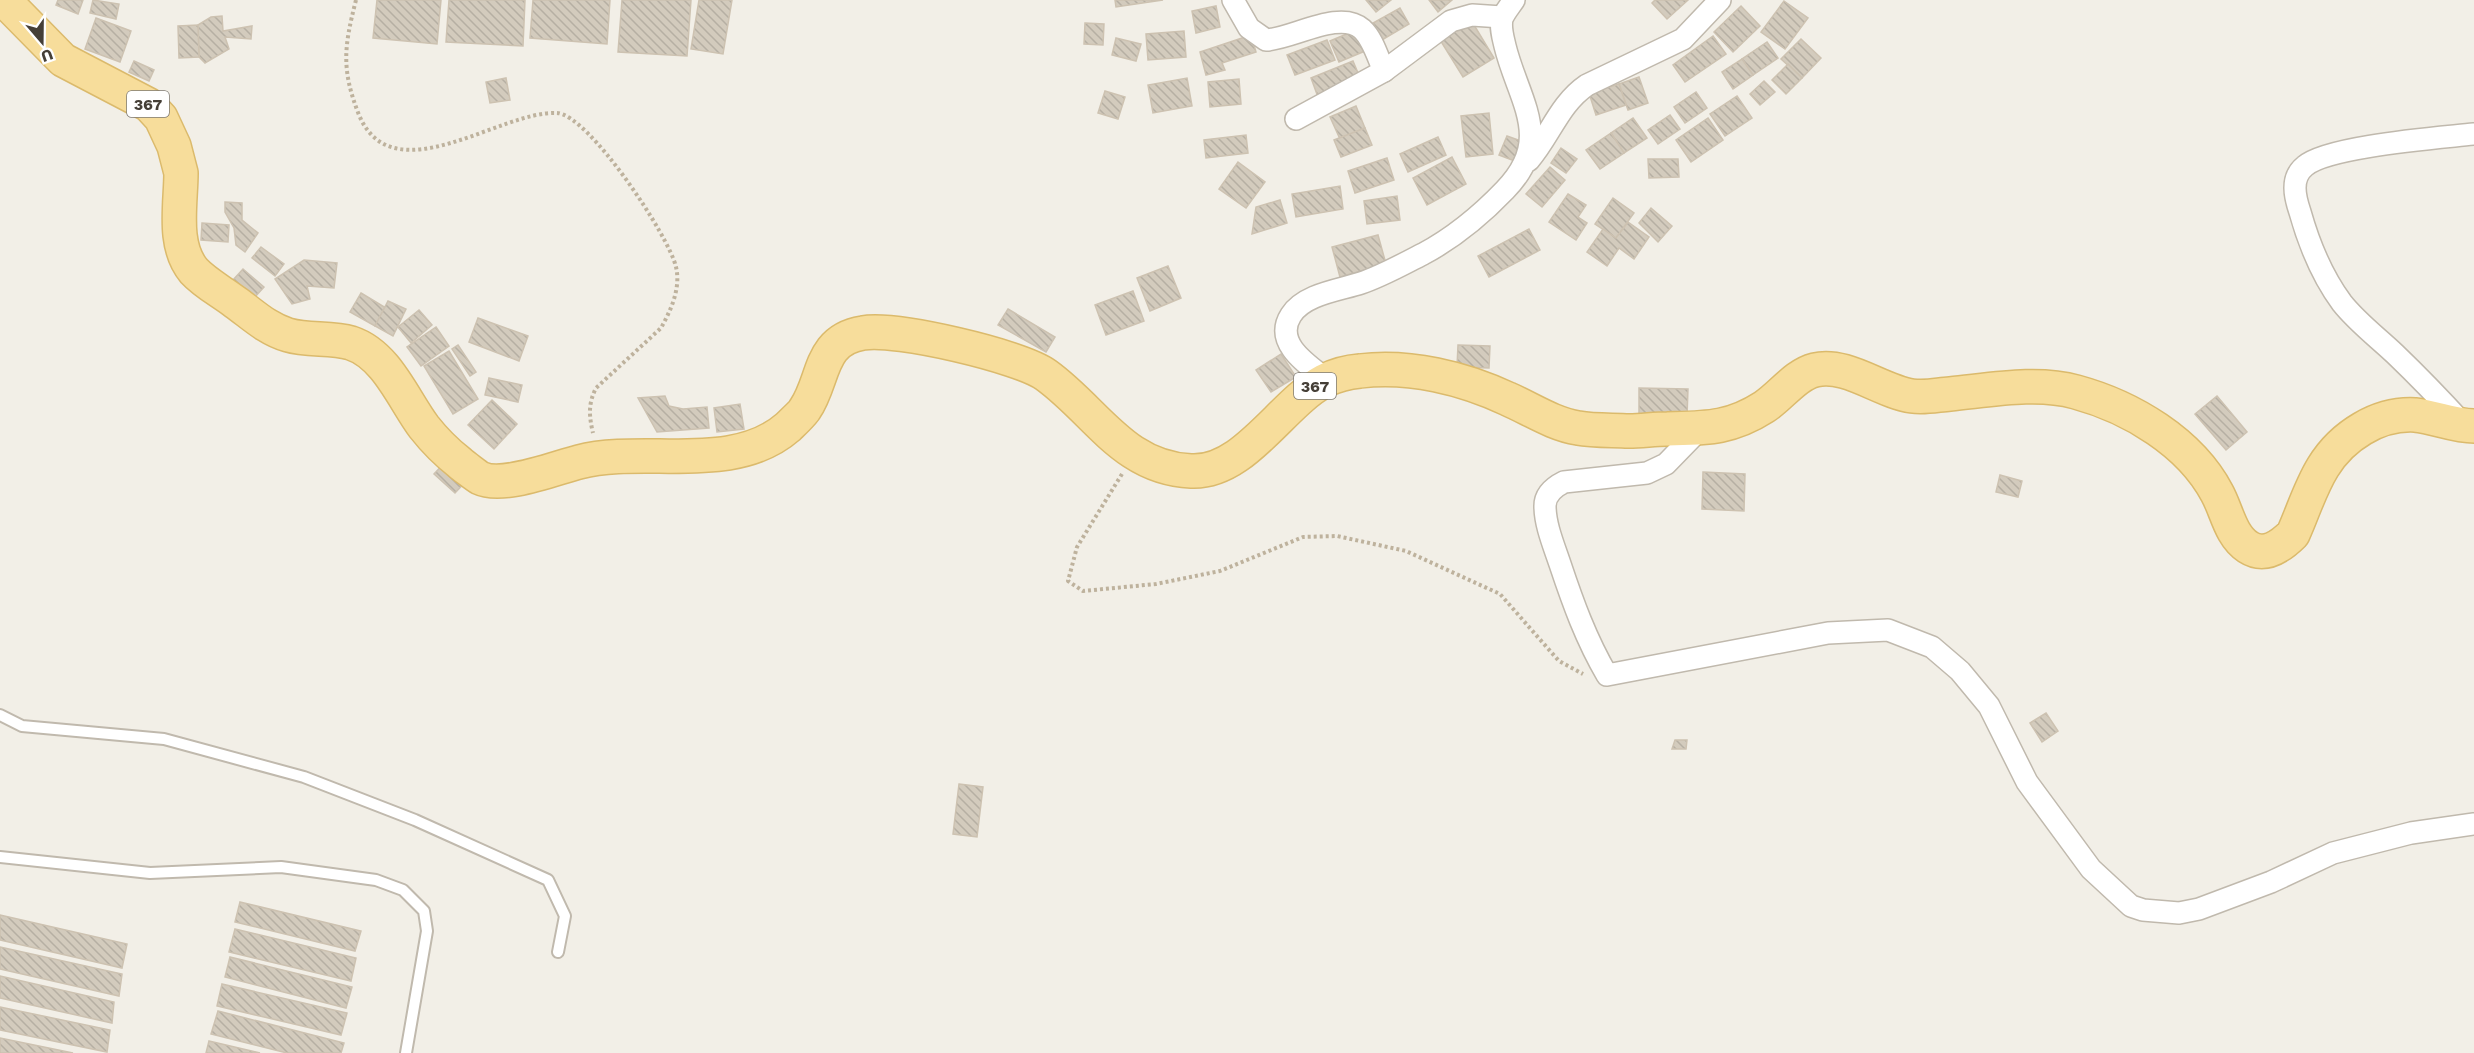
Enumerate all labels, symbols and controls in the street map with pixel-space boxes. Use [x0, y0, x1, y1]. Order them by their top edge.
north arrow [12, 12, 72, 72]
text: U [38, 45, 56, 66]
road number: 367 [127, 91, 169, 117]
road number: 367 [1294, 373, 1336, 399]

